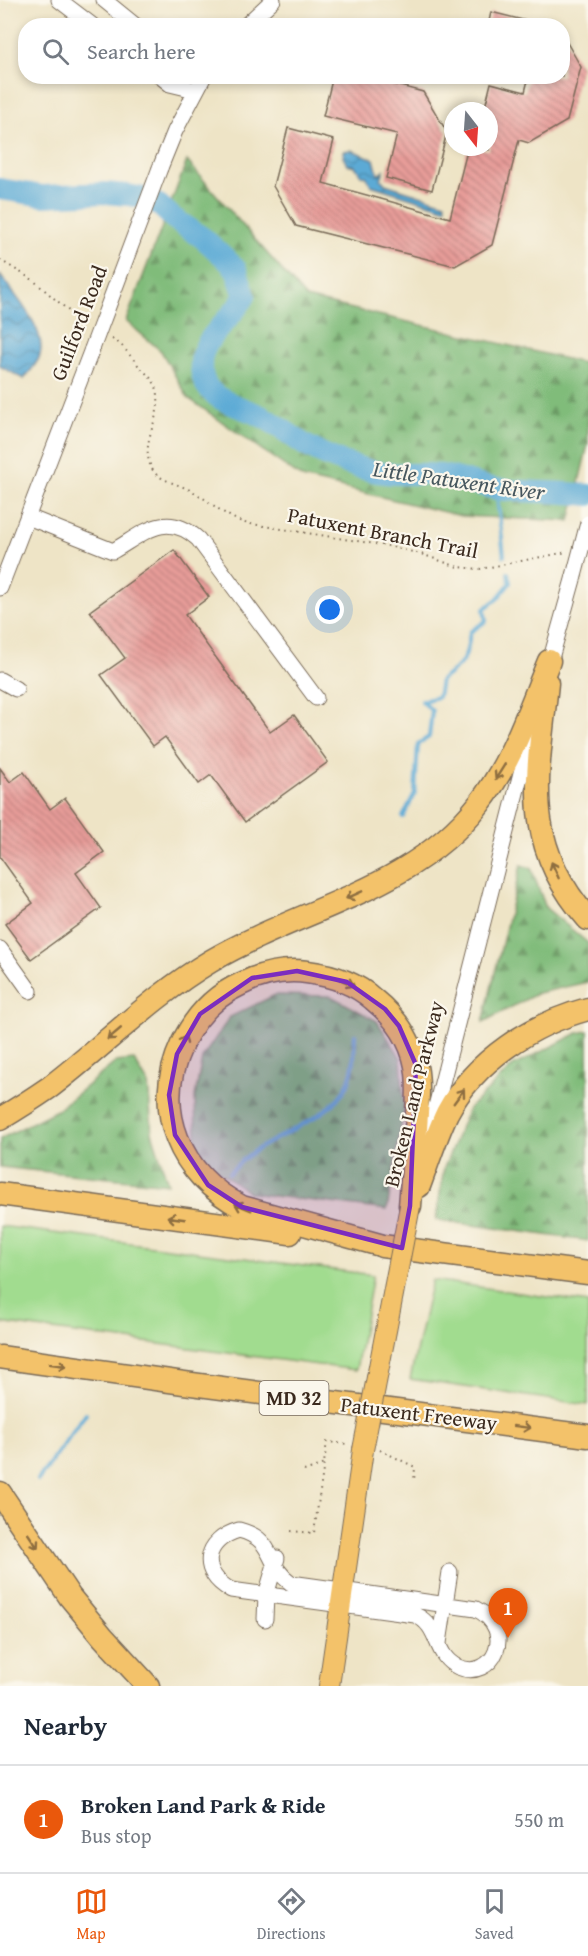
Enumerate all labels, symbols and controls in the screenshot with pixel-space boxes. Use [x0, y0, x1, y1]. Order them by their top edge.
search box [18, 18, 570, 84]
icon: search [39, 35, 72, 68]
text: Search here [87, 35, 196, 67]
north arrow [444, 102, 498, 156]
street label: Guilford Road [42, 260, 115, 385]
water label: Little Patuxent River [370, 452, 548, 508]
street label: Patuxent Branch Trail [285, 499, 481, 566]
your location [315, 595, 344, 624]
one-way arrow [493, 763, 505, 780]
one-way arrow [549, 862, 561, 880]
one-way arrow [345, 890, 363, 901]
one-way arrow [336, 977, 354, 988]
street label: Broken Land Parkway [375, 997, 452, 1190]
one-way arrow [107, 1027, 122, 1041]
one-way arrow [177, 1035, 189, 1053]
one-way arrow [453, 1088, 465, 1104]
one-way arrow [234, 1201, 252, 1212]
one-way arrow [166, 1212, 186, 1223]
one-way arrow [48, 1360, 67, 1371]
road number: MD 32 [260, 1381, 328, 1415]
street label: Patuxent Freeway [339, 1389, 500, 1439]
one-way arrow [511, 1422, 531, 1433]
one-way arrow [26, 1533, 39, 1550]
pin: 1 [488, 1588, 528, 1638]
text: Nearby [24, 1706, 107, 1745]
text: Broken Land Park & Ride [81, 1789, 326, 1821]
text: 1 [38, 1805, 49, 1834]
text: 550 m [514, 1805, 564, 1834]
text: Bus stop [81, 1821, 152, 1850]
tab: Map [75, 1885, 108, 1945]
tab: Directions [257, 1885, 326, 1945]
tab: Saved [475, 1885, 513, 1945]

